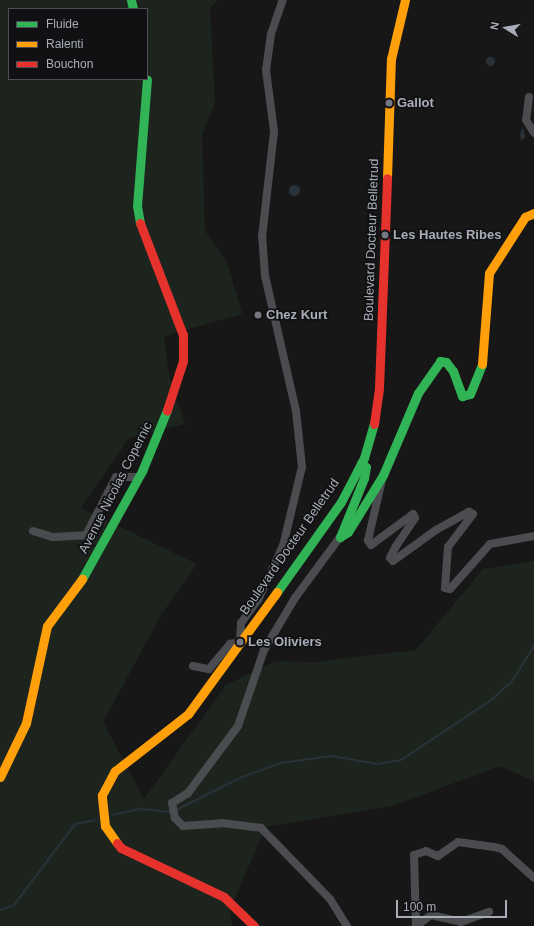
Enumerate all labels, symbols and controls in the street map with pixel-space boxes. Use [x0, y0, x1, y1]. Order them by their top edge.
legend [8, 8, 148, 80]
north arrow [486, 8, 526, 48]
text: Fluide [46, 17, 79, 31]
text: N [488, 21, 501, 31]
text: Ralenti [46, 37, 83, 51]
text: Bouchon [46, 57, 93, 71]
place label: Gallot [397, 95, 434, 111]
marker: Gallot [384, 98, 394, 108]
street label: Boulevard Docteur Belletrud [361, 158, 383, 322]
place label: Les Hautes Ribes [393, 227, 501, 243]
marker: Les Hautes Ribes [380, 230, 390, 240]
place label: Chez Kurt [266, 307, 327, 323]
marker: Chez Kurt [253, 310, 263, 320]
street label: Avenue Nicolas Copernic [76, 420, 156, 556]
street label: Boulevard Docteur Belletrud [237, 476, 343, 618]
place label: Les Oliviers [248, 634, 322, 650]
marker: Les Oliviers [235, 637, 245, 647]
scale bar [398, 892, 509, 918]
text: 100 m [403, 900, 436, 914]

